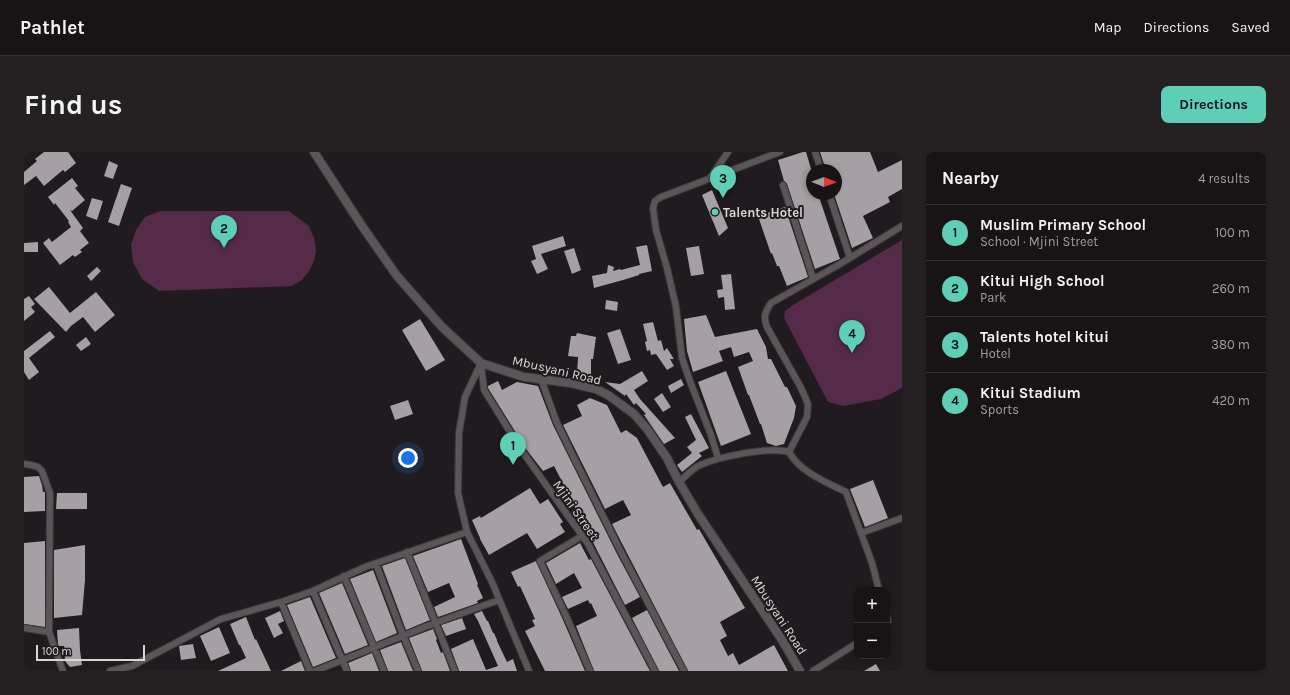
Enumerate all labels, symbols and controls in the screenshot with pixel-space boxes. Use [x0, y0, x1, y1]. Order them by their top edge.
text: Pathlet [20, 17, 85, 39]
text: Map [1094, 19, 1122, 36]
text: Directions [1144, 19, 1209, 36]
text: Saved [1231, 19, 1270, 36]
button: Directions [1161, 86, 1266, 123]
text: Find us [24, 88, 123, 121]
north arrow [806, 164, 842, 200]
pin: 3 [710, 165, 736, 198]
text: Nearby [942, 168, 999, 188]
text: 4 results [1198, 171, 1250, 186]
place label: Talents Hotel [723, 205, 803, 220]
marker: Talents Hotel [710, 207, 720, 217]
pin: 2 [211, 215, 237, 248]
text: Muslim Primary School [980, 216, 1146, 234]
text: 1 [953, 225, 957, 240]
text: 100 m [1215, 225, 1250, 240]
text: School · Mjini Street [980, 234, 1098, 249]
text: Kitui High School [980, 272, 1105, 290]
text: 2 [951, 281, 959, 296]
text: 260 m [1212, 281, 1250, 296]
text: Park [980, 290, 1006, 305]
pin: 4 [839, 320, 865, 353]
text: Talents hotel kitui [980, 328, 1109, 346]
text: 3 [951, 337, 959, 352]
text: 380 m [1211, 337, 1250, 352]
text: Hotel [980, 346, 1011, 361]
street label: Mbusyani Road [511, 352, 603, 388]
text: Kitui Stadium [980, 384, 1081, 402]
text: 4 [951, 393, 959, 408]
text: 420 m [1212, 393, 1250, 408]
text: Sports [980, 402, 1019, 417]
pin: 1 [500, 432, 526, 465]
your location [398, 448, 418, 468]
street label: Mjini Street [550, 477, 602, 543]
street label: Mbusyani Road [748, 573, 810, 657]
map controls [854, 587, 890, 659]
button: + [854, 587, 890, 623]
button: − [854, 623, 890, 659]
scale bar [36, 643, 145, 662]
text: 100 m [42, 645, 72, 658]

